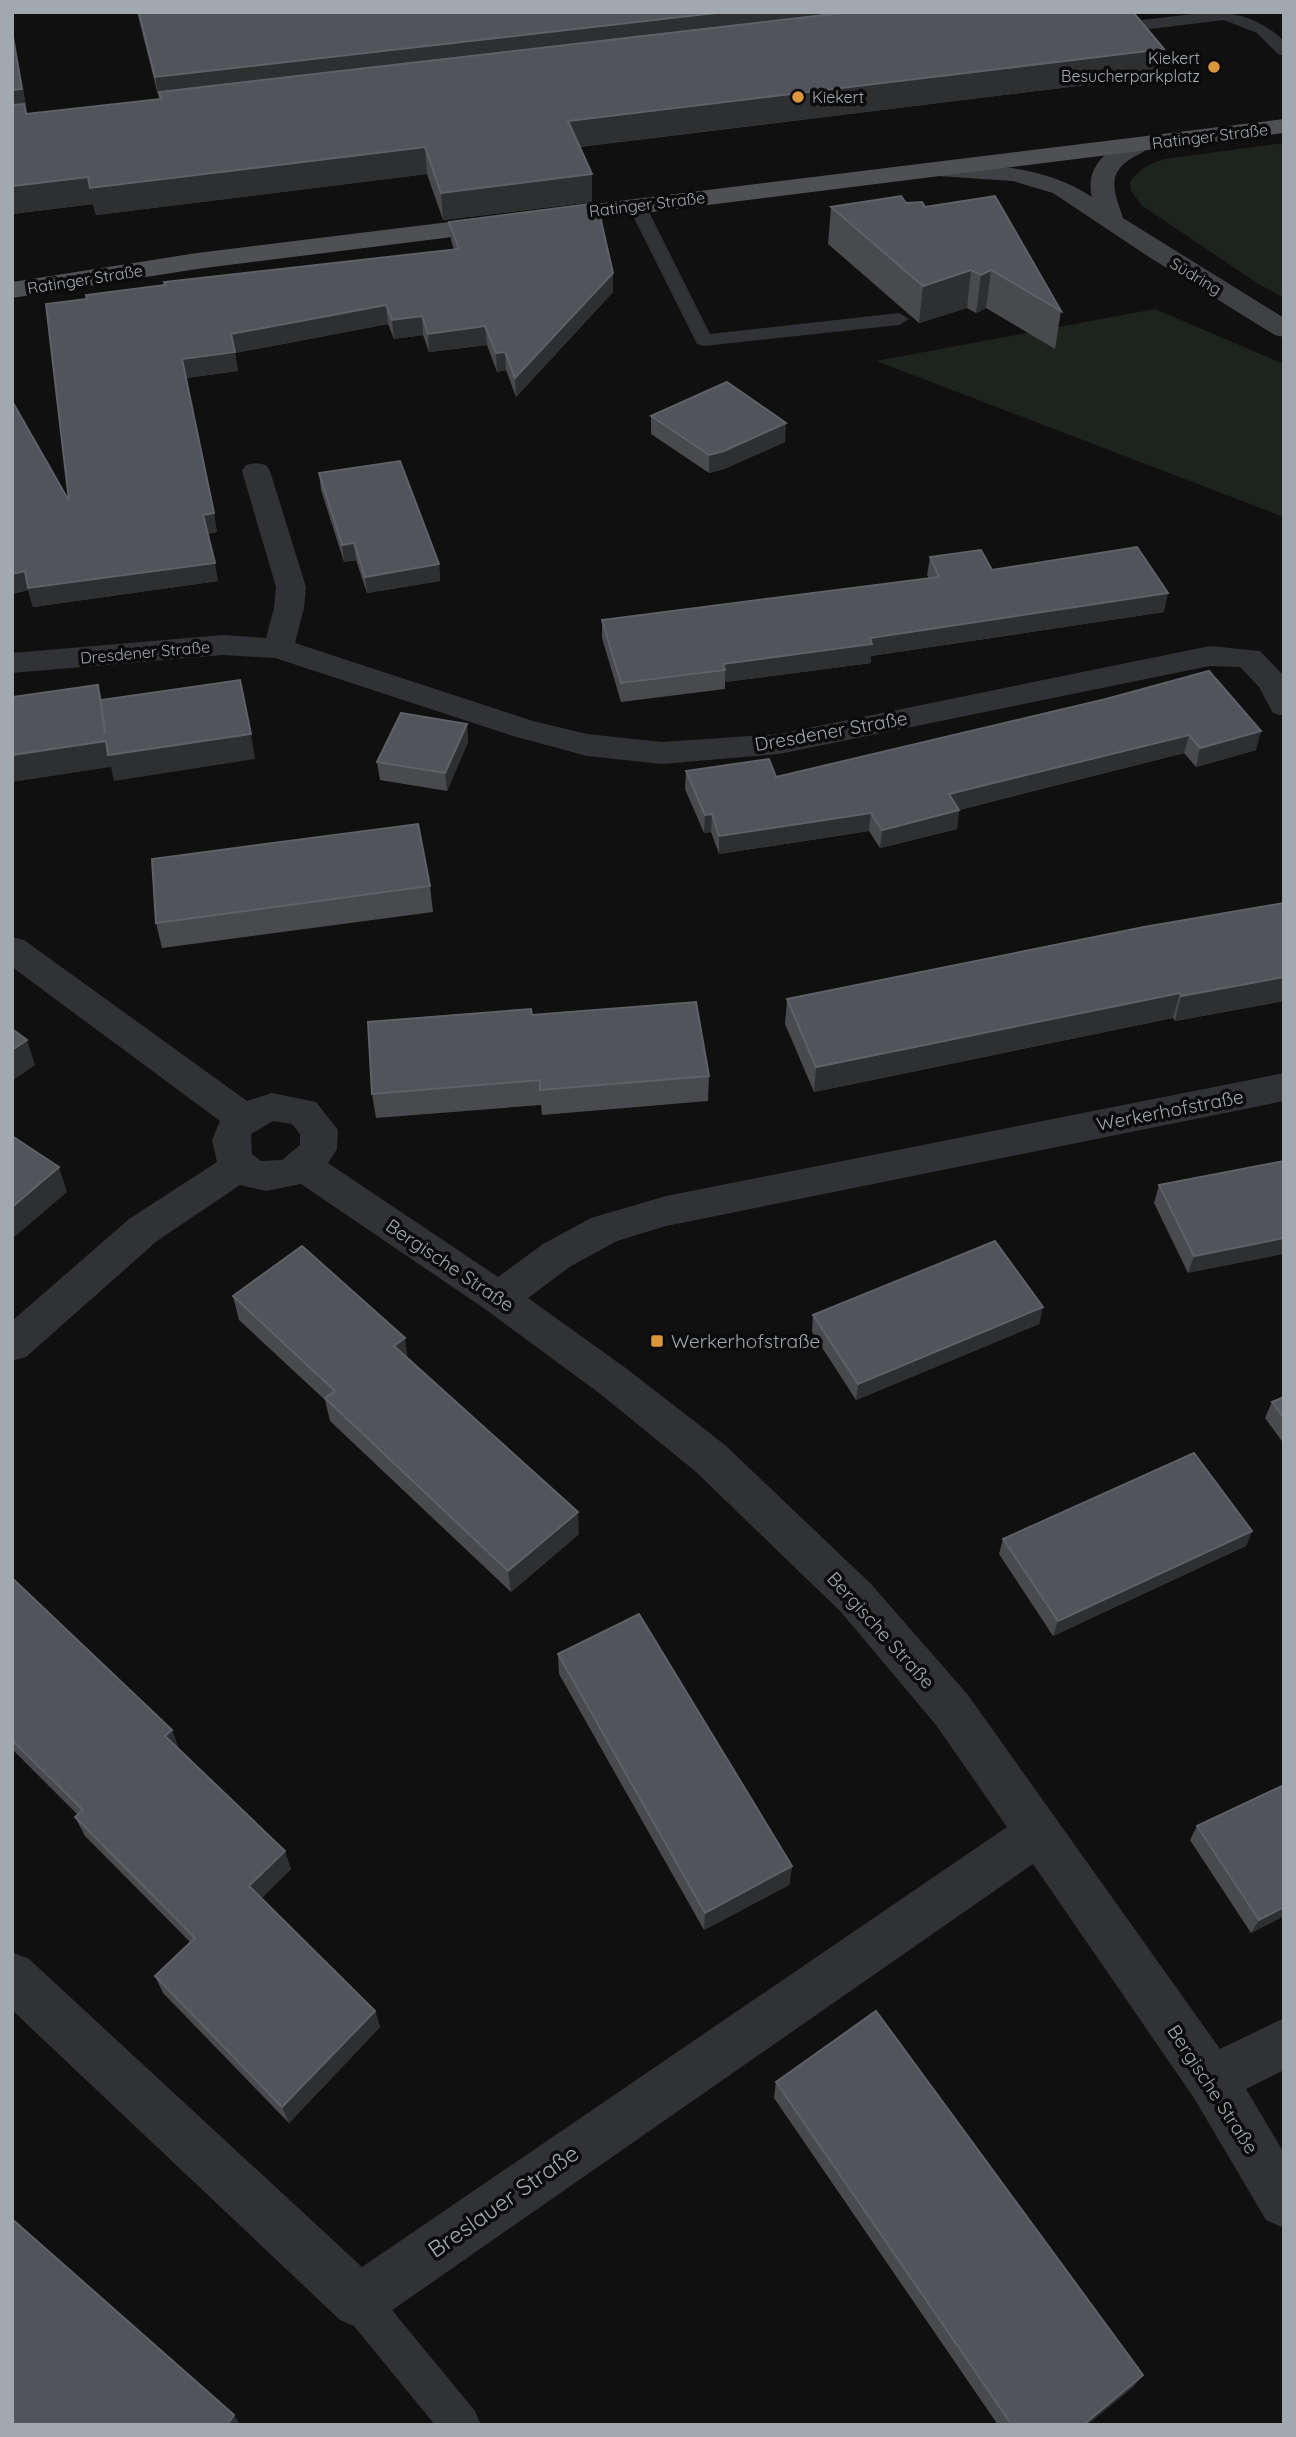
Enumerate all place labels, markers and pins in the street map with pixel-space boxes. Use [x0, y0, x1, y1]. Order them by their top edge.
place label: Kiekert Besucherparkplatz [1061, 48, 1200, 86]
marker: Kiekert Besucherparkplatz [1206, 59, 1222, 75]
place label: Kiekert [812, 87, 864, 107]
marker: Kiekert [790, 89, 806, 105]
place label: Werkerhofstraße [671, 1329, 820, 1353]
marker: Werkerhofstraße [649, 1333, 665, 1349]

